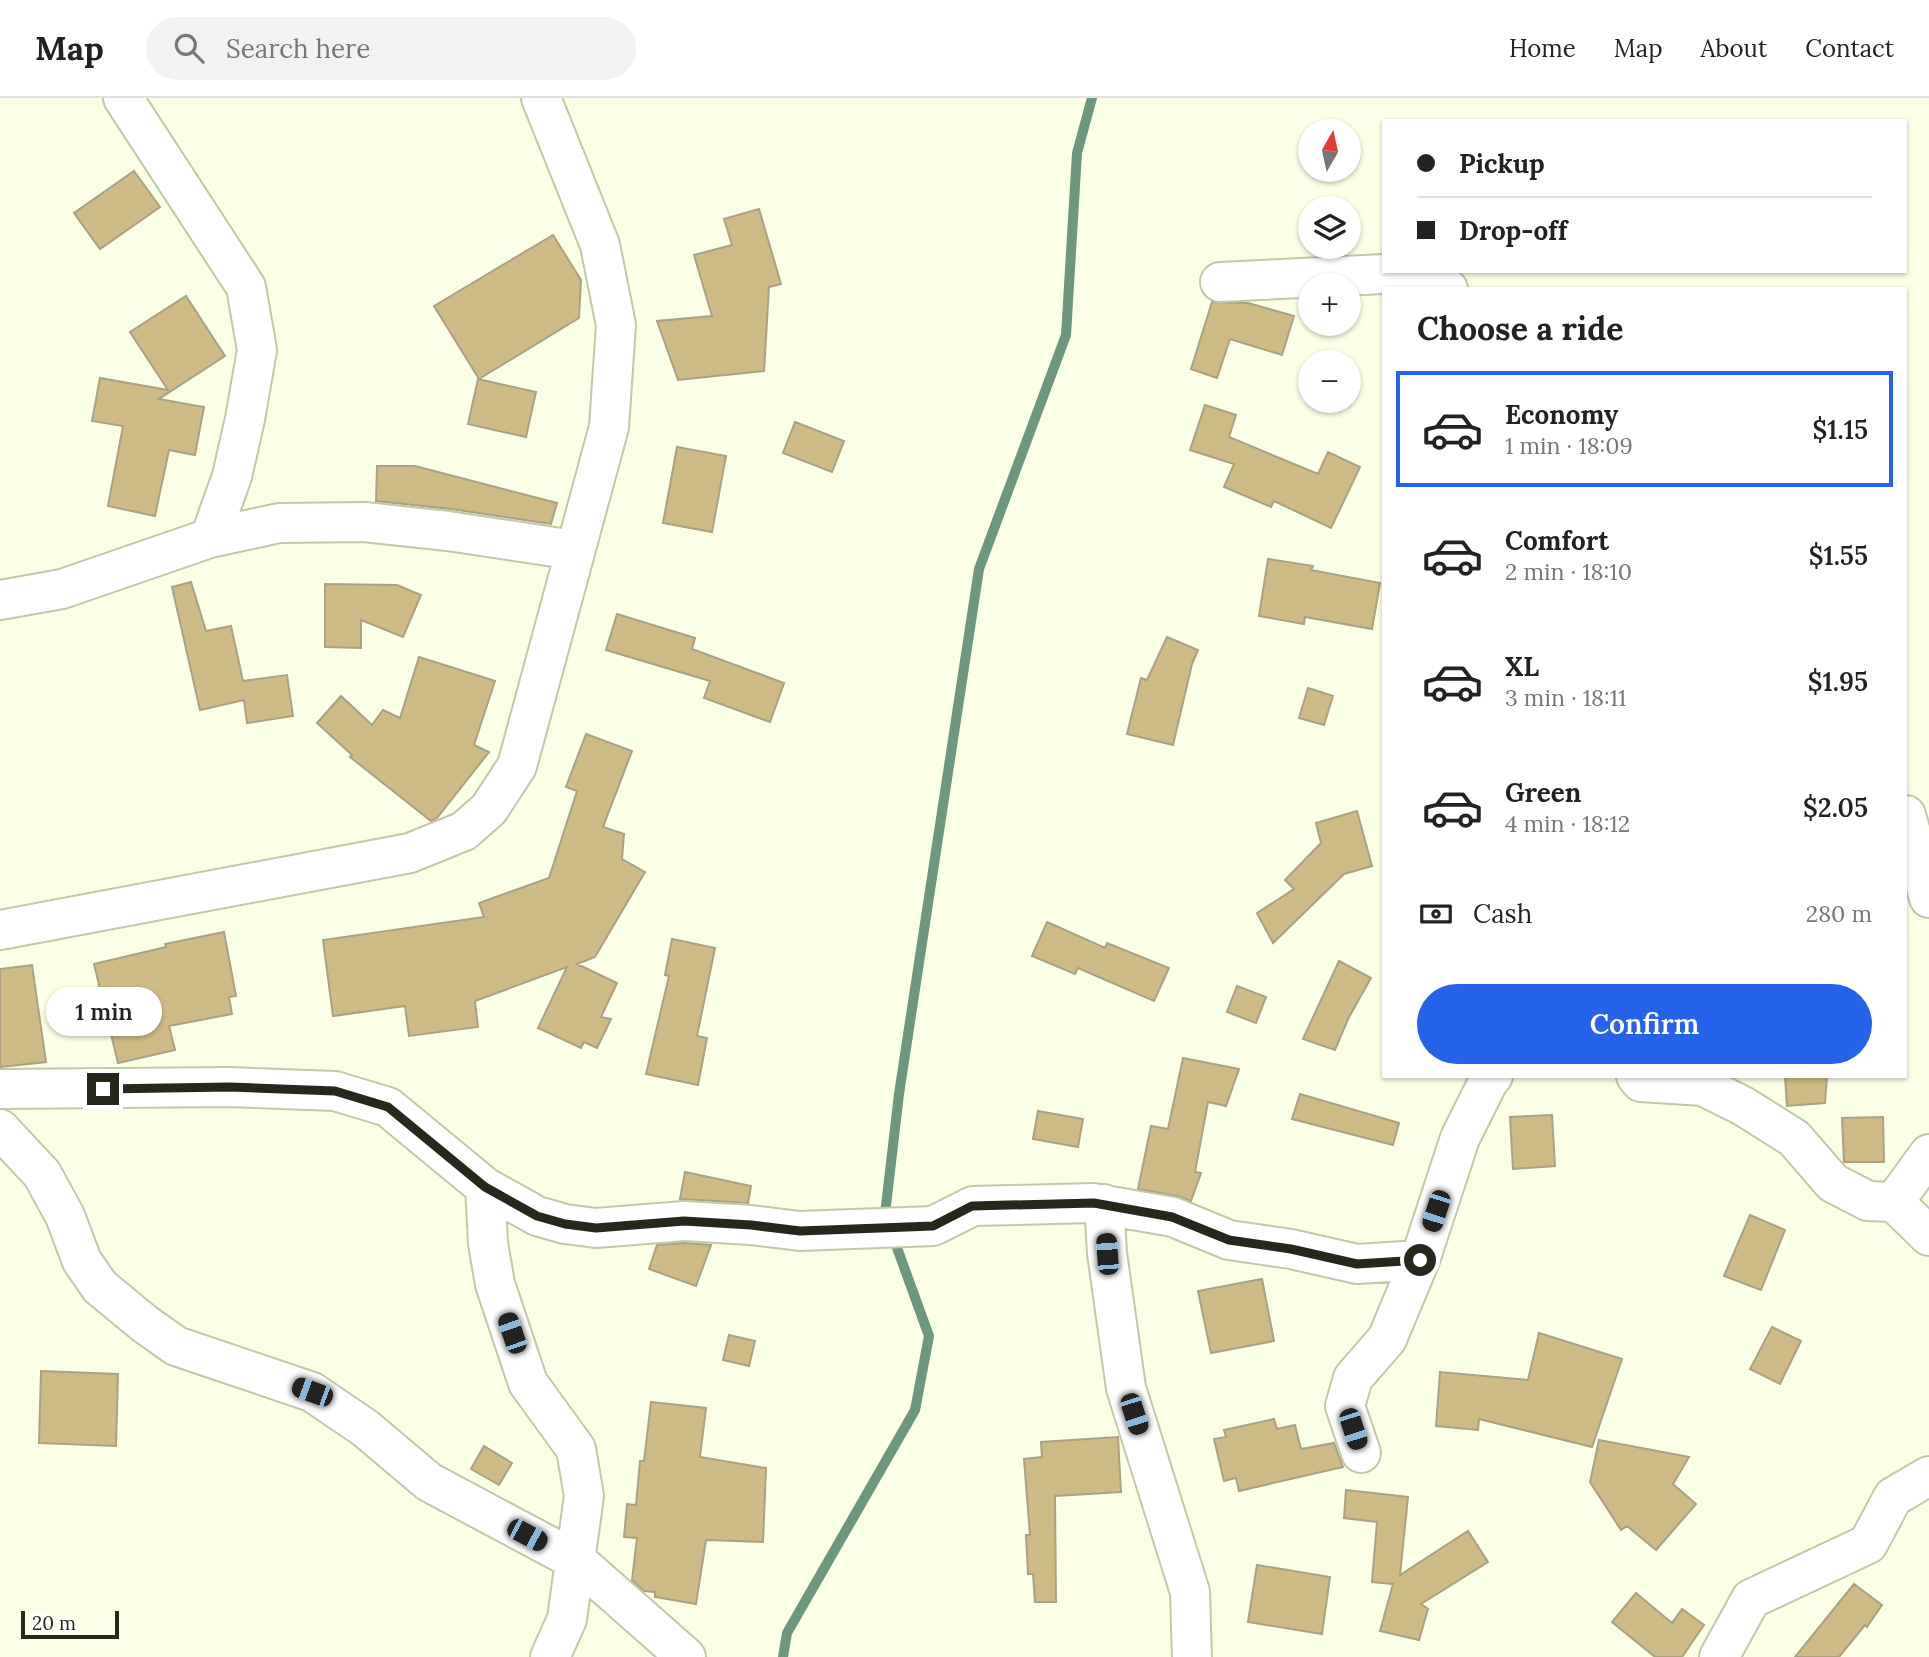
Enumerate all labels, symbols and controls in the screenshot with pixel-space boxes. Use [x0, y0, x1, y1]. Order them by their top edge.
search box [146, 17, 636, 80]
text: Map [35, 27, 104, 69]
icon: search [170, 29, 208, 67]
text: Search here [226, 32, 370, 65]
text: Home [1509, 33, 1576, 64]
text: Map [1614, 33, 1663, 64]
text: About [1701, 33, 1767, 64]
text: Contact [1805, 33, 1894, 64]
north arrow [1298, 119, 1362, 182]
map controls [1298, 119, 1361, 413]
text: Pickup [1459, 147, 1545, 180]
button: layers [1298, 196, 1361, 259]
text: Drop-off [1459, 214, 1567, 247]
button: + [1298, 273, 1361, 336]
text: Choose a ride [1417, 308, 1624, 349]
button: − [1298, 350, 1361, 413]
icon: car [1421, 398, 1484, 461]
text: Economy [1505, 398, 1618, 431]
text: $1.15 [1813, 413, 1868, 446]
text: 1 min · 18:09 [1505, 431, 1633, 460]
icon: car [1421, 524, 1484, 587]
text: Comfort [1505, 524, 1609, 557]
text: $1.55 [1809, 539, 1868, 572]
text: 2 min · 18:10 [1505, 557, 1632, 586]
icon: car [1421, 650, 1484, 713]
text: XL [1505, 650, 1539, 683]
text: $1.95 [1808, 665, 1868, 698]
text: 3 min · 18:11 [1505, 683, 1627, 712]
icon: car [1421, 776, 1484, 839]
text: Green [1505, 776, 1581, 809]
text: $2.05 [1803, 791, 1868, 824]
text: 4 min · 18:12 [1505, 809, 1630, 838]
icon: cash [1417, 895, 1455, 933]
text: Cash [1473, 897, 1532, 930]
text: 280 m [1806, 899, 1872, 928]
button: Confirm [1417, 984, 1872, 1064]
callout: 1 min [45, 988, 161, 1037]
text: 1 min [75, 997, 133, 1026]
route end [87, 1073, 119, 1105]
car [1420, 1188, 1453, 1234]
car [1096, 1232, 1119, 1276]
route start [1404, 1244, 1436, 1276]
car [496, 1310, 529, 1356]
car [289, 1375, 336, 1409]
car [1118, 1391, 1151, 1437]
car [1337, 1406, 1370, 1452]
car [504, 1516, 551, 1554]
scale bar [21, 1608, 119, 1640]
text: 20 m [32, 1611, 76, 1635]

